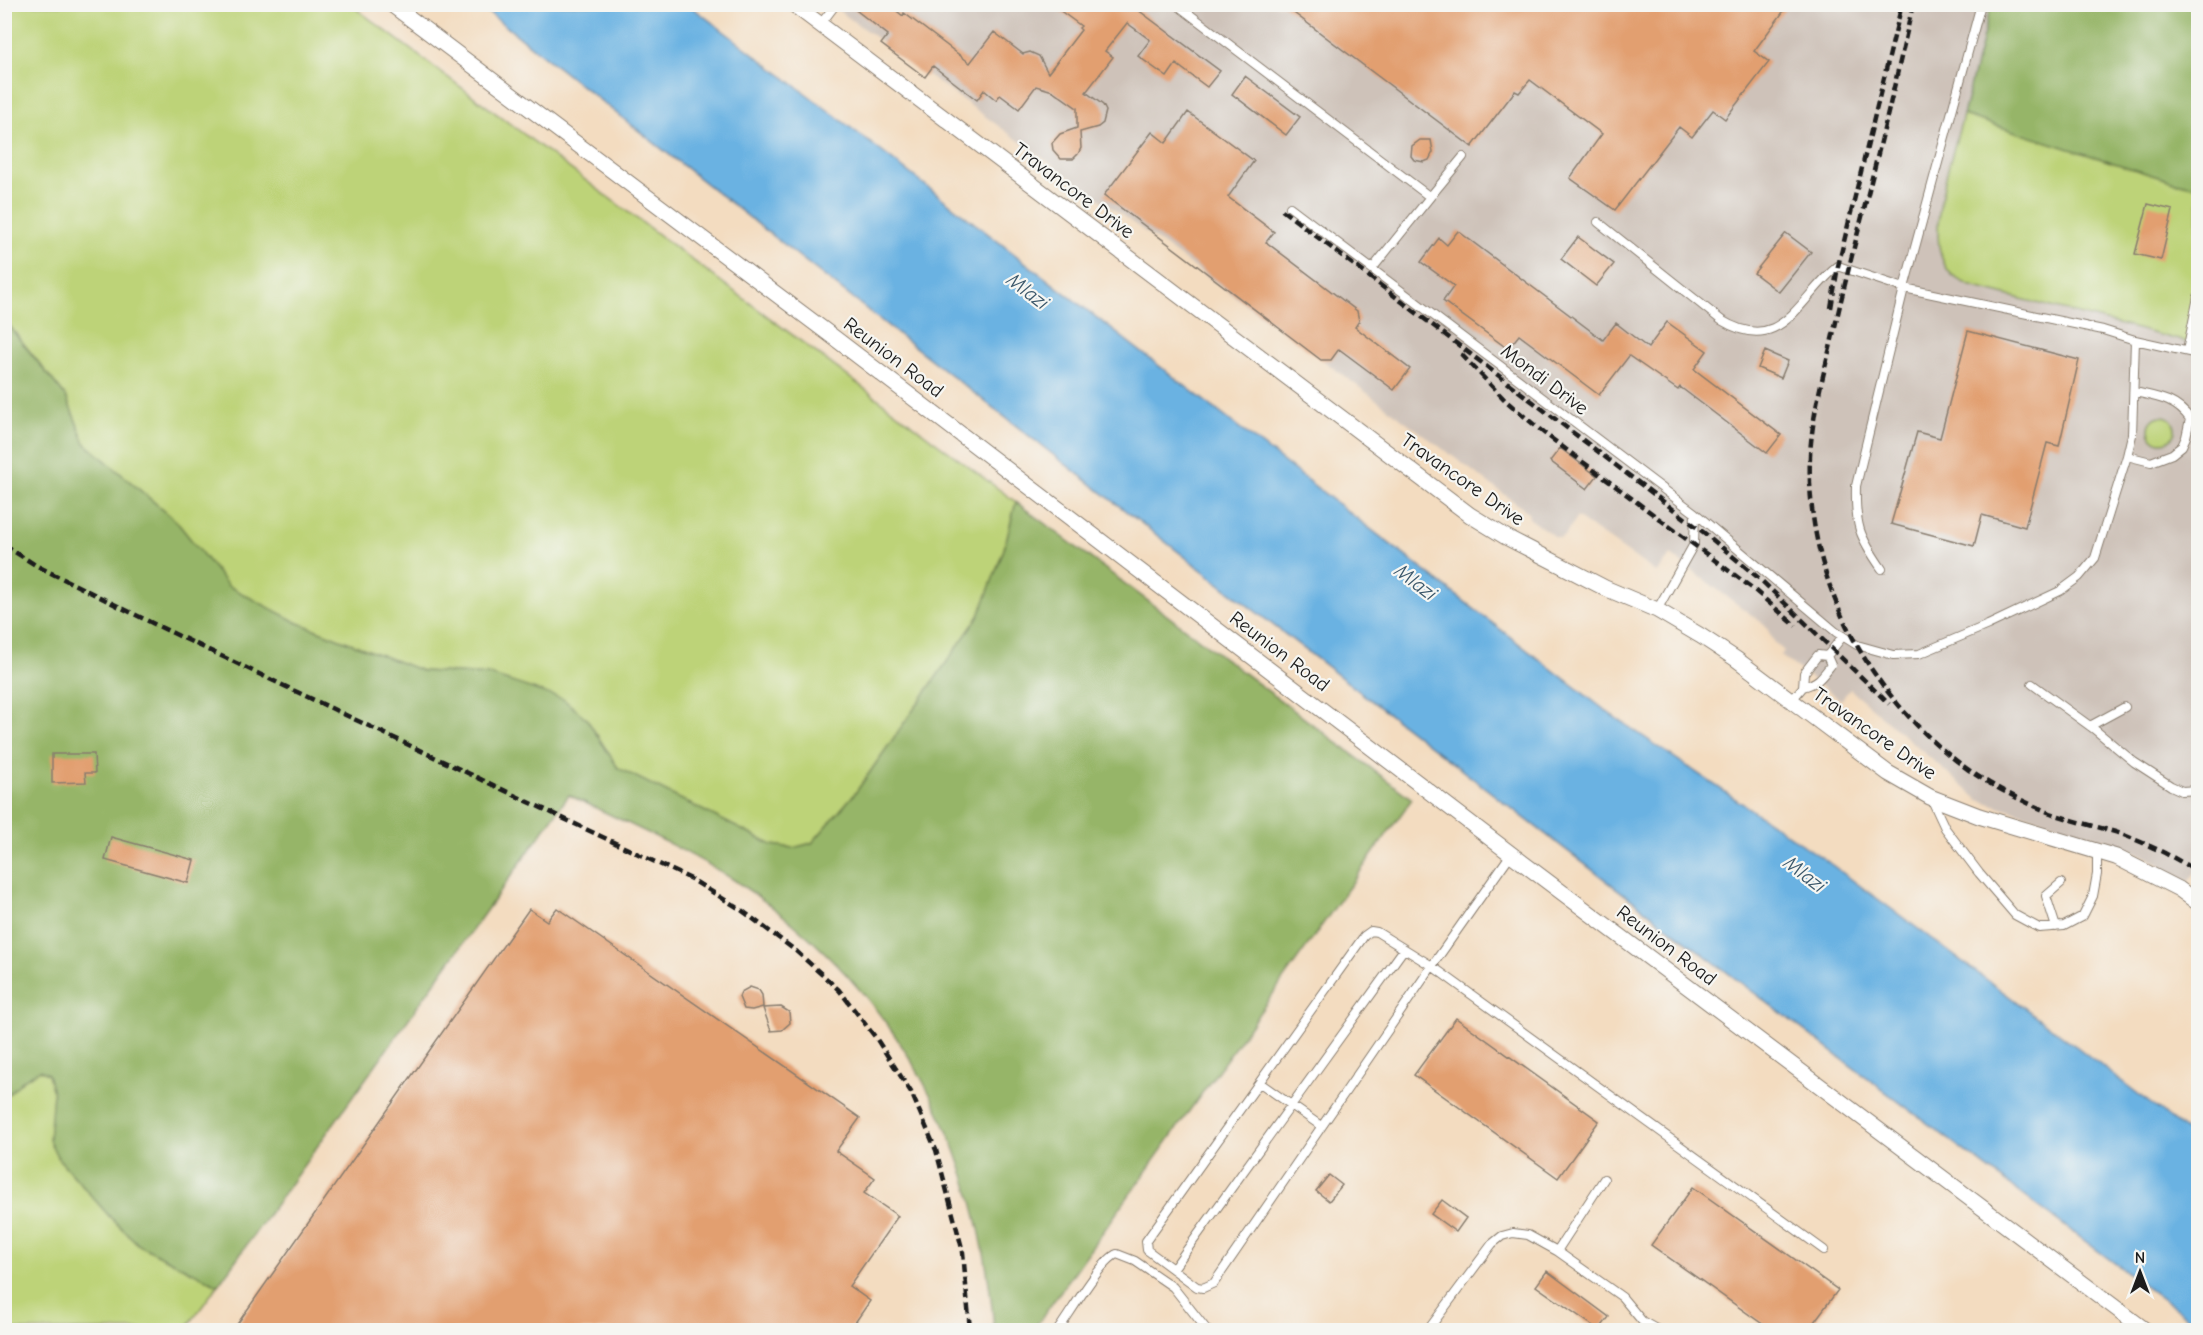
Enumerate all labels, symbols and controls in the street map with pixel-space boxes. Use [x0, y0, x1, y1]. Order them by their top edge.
street label: Travancore Drive [1009, 138, 1139, 243]
water label: Mlazi [1001, 267, 1054, 315]
street label: Reunion Road [839, 312, 948, 402]
street label: Mondi Drive [1497, 339, 1593, 420]
street label: Travancore Drive [1397, 428, 1529, 530]
water label: Mlazi [1389, 558, 1442, 606]
street label: Reunion Road [1225, 606, 1334, 696]
street label: Travancore Drive [1809, 682, 1941, 784]
water label: Mlazi [1778, 850, 1831, 898]
street label: Reunion Road [1612, 900, 1721, 990]
north arrow [2110, 1242, 2170, 1302]
text: N [2135, 1249, 2145, 1267]

